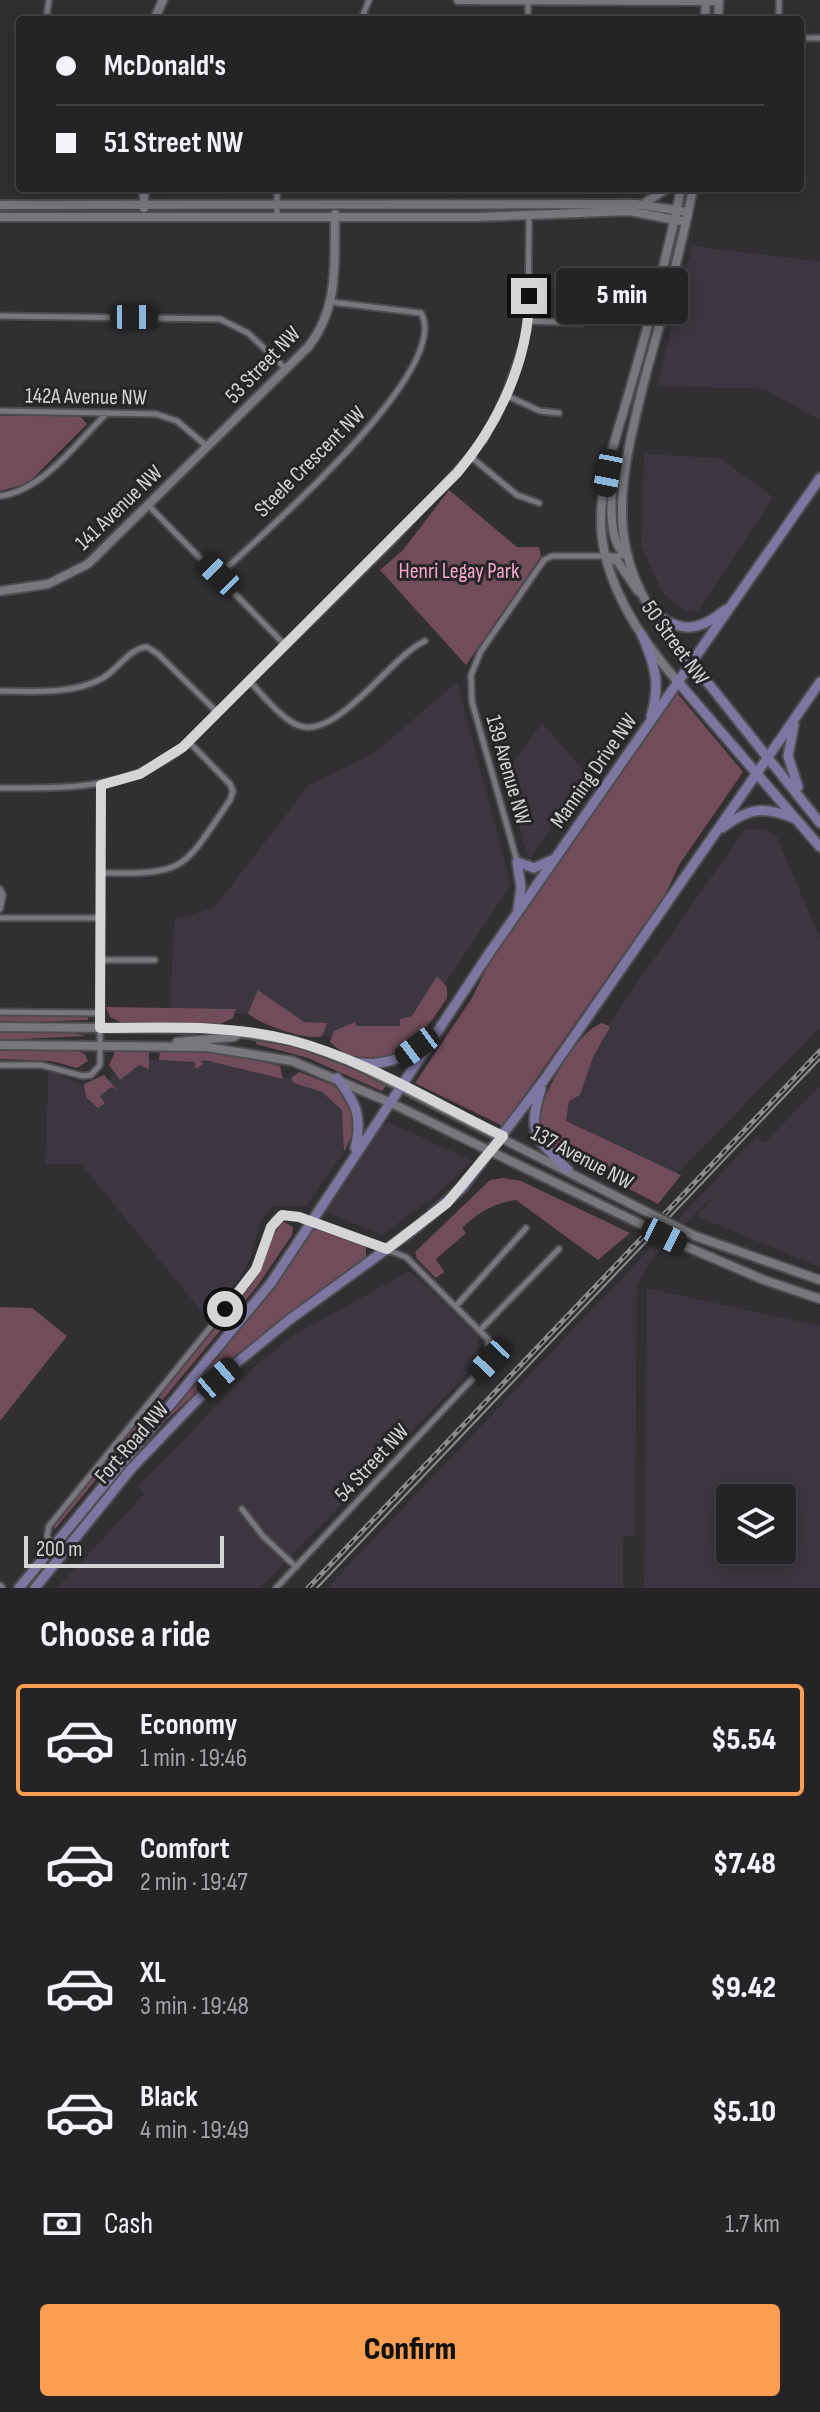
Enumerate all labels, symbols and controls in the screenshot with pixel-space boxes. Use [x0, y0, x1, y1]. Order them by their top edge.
text: McDonald's [104, 48, 226, 84]
text: 51 Street NW [104, 125, 243, 161]
callout: 5 min [557, 268, 689, 324]
route end [511, 278, 547, 314]
text: 5 min [597, 280, 647, 311]
car [110, 305, 158, 329]
street label: 53 Street NW [220, 321, 306, 409]
street label: 142A Avenue NW [25, 382, 147, 412]
street label: Steele Crescent NW [249, 401, 371, 523]
car [592, 447, 624, 499]
street label: 141 Avenue NW [70, 460, 168, 556]
car [193, 550, 245, 600]
park label: Henri Legay Park [398, 558, 520, 585]
street label: 50 Street NW [635, 596, 715, 690]
street label: Manning Drive NW [545, 709, 643, 833]
street label: 139 Avenue NW [479, 712, 537, 828]
car [391, 1023, 443, 1071]
street label: 137 Avenue NW [526, 1120, 638, 1196]
car [637, 1215, 691, 1257]
route start [207, 1291, 243, 1327]
car [465, 1334, 515, 1386]
car [192, 1353, 244, 1403]
street label: Fort Road NW [89, 1397, 175, 1489]
street label: 54 Street NW [329, 1418, 415, 1508]
map controls [716, 1484, 796, 1564]
button: layers [716, 1484, 796, 1564]
scale bar [24, 1532, 224, 1568]
text: 200 m [36, 1536, 82, 1563]
text: Choose a ride [40, 1614, 211, 1657]
icon: car [44, 1704, 116, 1776]
text: Economy [140, 1707, 237, 1743]
text: $5.54 [711, 1722, 776, 1758]
text: 1 min · 19:46 [140, 1743, 247, 1774]
icon: car [44, 1828, 116, 1900]
text: Comfort [140, 1831, 230, 1867]
text: $7.48 [713, 1846, 776, 1882]
text: 2 min · 19:47 [140, 1867, 248, 1898]
icon: car [44, 1952, 116, 2024]
text: XL [140, 1955, 166, 1991]
text: $9.42 [710, 1970, 776, 2006]
text: 3 min · 19:48 [140, 1991, 249, 2022]
icon: car [44, 2076, 116, 2148]
text: Black [140, 2079, 198, 2115]
text: $5.10 [712, 2094, 776, 2130]
text: 4 min · 19:49 [140, 2115, 249, 2146]
icon: cash [40, 2202, 84, 2246]
text: Cash [104, 2206, 153, 2242]
text: 1.7 km [725, 2209, 780, 2240]
button: Confirm [40, 2304, 780, 2396]

